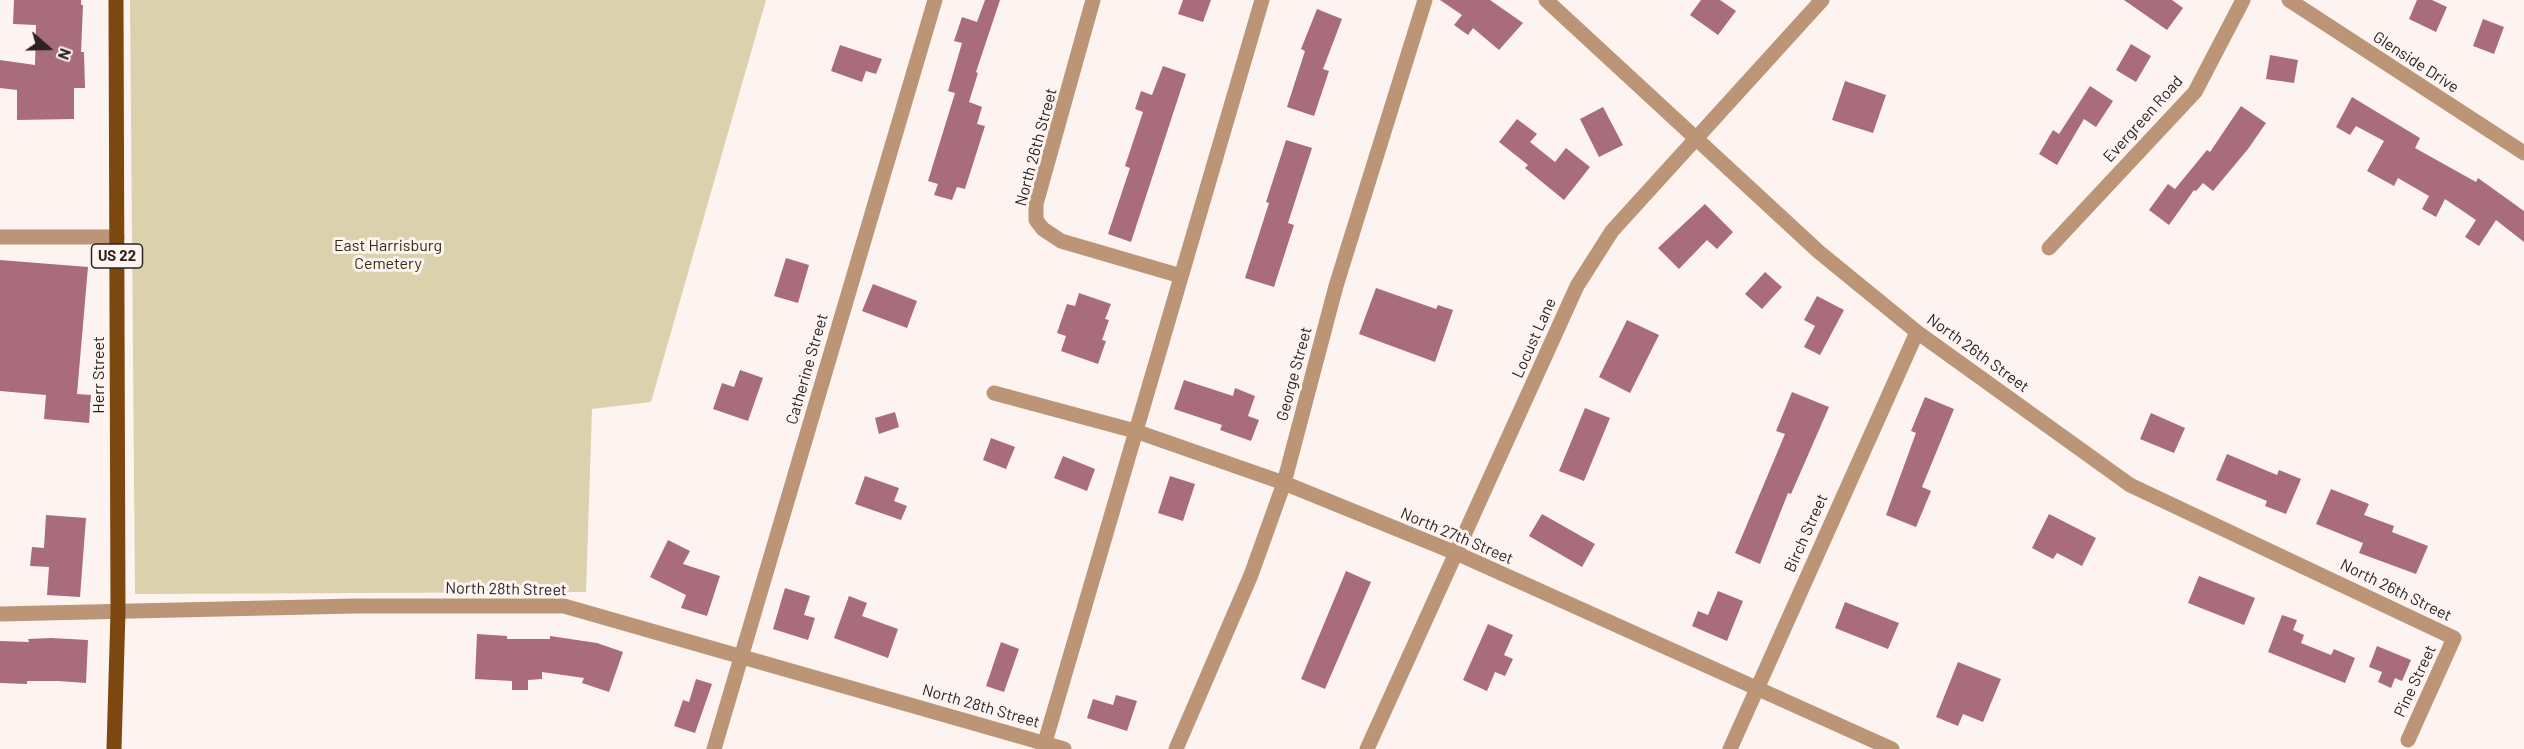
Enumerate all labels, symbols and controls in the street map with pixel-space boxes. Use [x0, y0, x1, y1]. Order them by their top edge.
north arrow [18, 18, 78, 78]
street label: Glenside Drive [2369, 27, 2463, 97]
text: N [55, 46, 76, 63]
street label: Evergreen Road [2099, 72, 2187, 166]
street label: North 26th Street [1011, 86, 1061, 208]
park label: East Harrisburg Cemetery [334, 236, 442, 274]
road number: US 22 [92, 244, 142, 268]
street label: Locust Lane [1508, 295, 1560, 381]
street label: North 26th Street [1923, 310, 2033, 396]
street label: Catherine Street [782, 311, 832, 427]
street label: George Street [1272, 325, 1316, 423]
street label: Herr Street [89, 336, 109, 414]
street label: Birch Street [1780, 491, 1832, 575]
street label: North 27th Street [1398, 504, 1516, 568]
street label: North 26th Street [2337, 555, 2455, 625]
street label: North 28th Street [445, 578, 567, 600]
street label: Pine Street [2390, 642, 2440, 720]
street label: North 28th Street [920, 680, 1042, 732]

